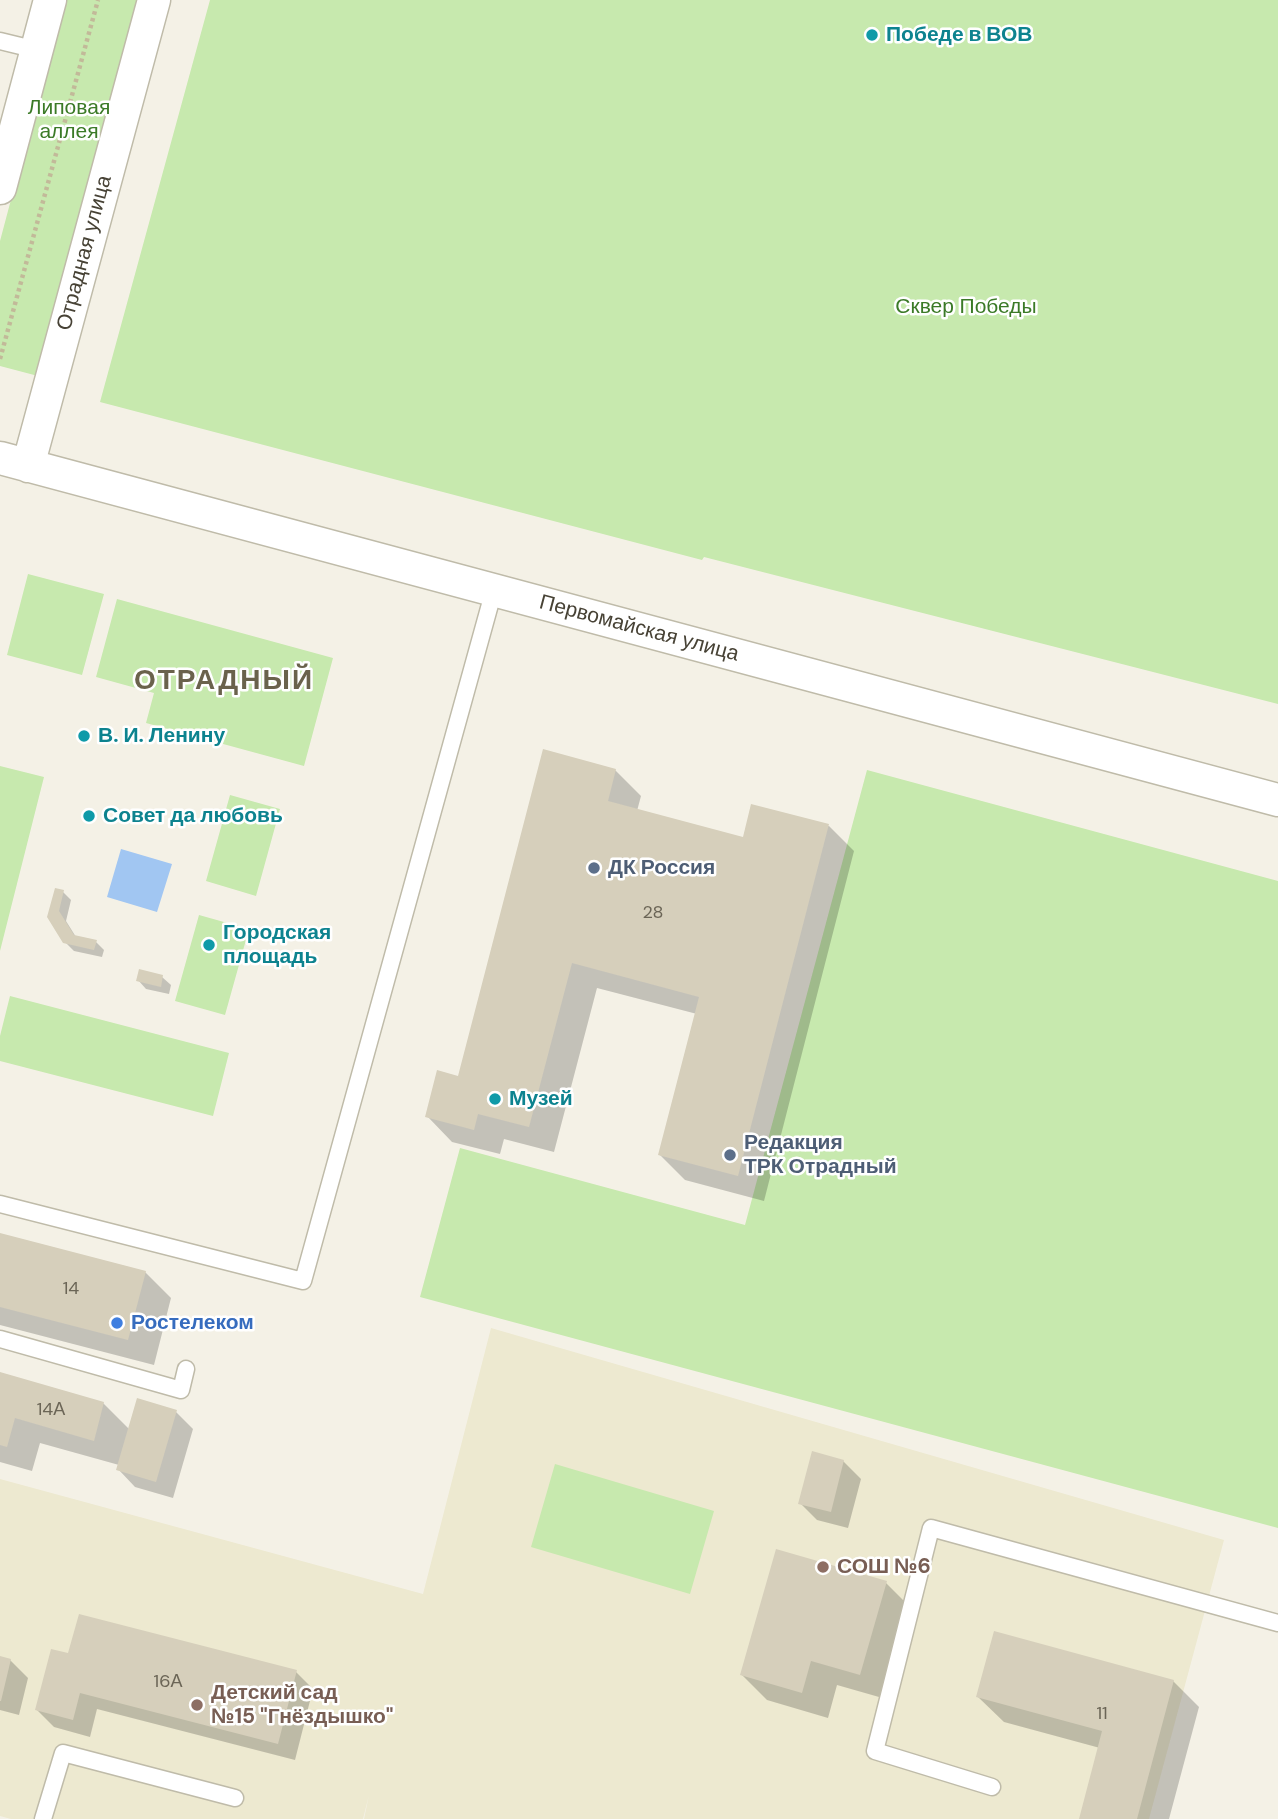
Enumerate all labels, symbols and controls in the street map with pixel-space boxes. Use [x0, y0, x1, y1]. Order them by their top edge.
place label: Победе в ВОВ [886, 22, 1033, 48]
marker: Победе в ВОВ [864, 27, 880, 43]
park label: Липовая аллея [28, 95, 110, 145]
street label: Отрадная улица [52, 173, 118, 333]
park label: Сквер Победы [895, 294, 1037, 320]
street label: Первомайская улица [537, 590, 741, 668]
district label: ОТРАДНЫЙ [135, 665, 313, 699]
place label: В. И. Ленину [98, 723, 225, 749]
marker: В. И. Ленину [76, 728, 92, 744]
place label: Совет да любовь [103, 803, 283, 829]
marker: Совет да любовь [81, 808, 97, 824]
place label: ДК Россия [608, 855, 715, 881]
marker: ДК Россия [586, 860, 602, 876]
house number: 28 [642, 902, 664, 924]
place label: Городская площадь [223, 920, 331, 970]
marker: Городская площадь [201, 937, 217, 953]
place label: Музей [509, 1086, 573, 1112]
marker: Музей [487, 1091, 503, 1107]
place label: Редакция ТРК Отрадный [744, 1130, 897, 1180]
marker: Редакция ТРК Отрадный [722, 1147, 738, 1163]
house number: 14 [63, 1278, 79, 1300]
place label: Ростелеком [131, 1310, 254, 1336]
marker: Ростелеком [109, 1315, 125, 1331]
house number: 14А [37, 1399, 65, 1421]
place label: СОШ №6 [837, 1554, 931, 1580]
marker: СОШ №6 [815, 1559, 831, 1575]
house number: 16А [154, 1671, 182, 1693]
place label: Детский сад №15 "Гнёздышко" [211, 1680, 393, 1730]
marker: Детский сад №15 "Гнёздышко" [189, 1697, 205, 1713]
house number: 11 [1096, 1703, 1108, 1725]

